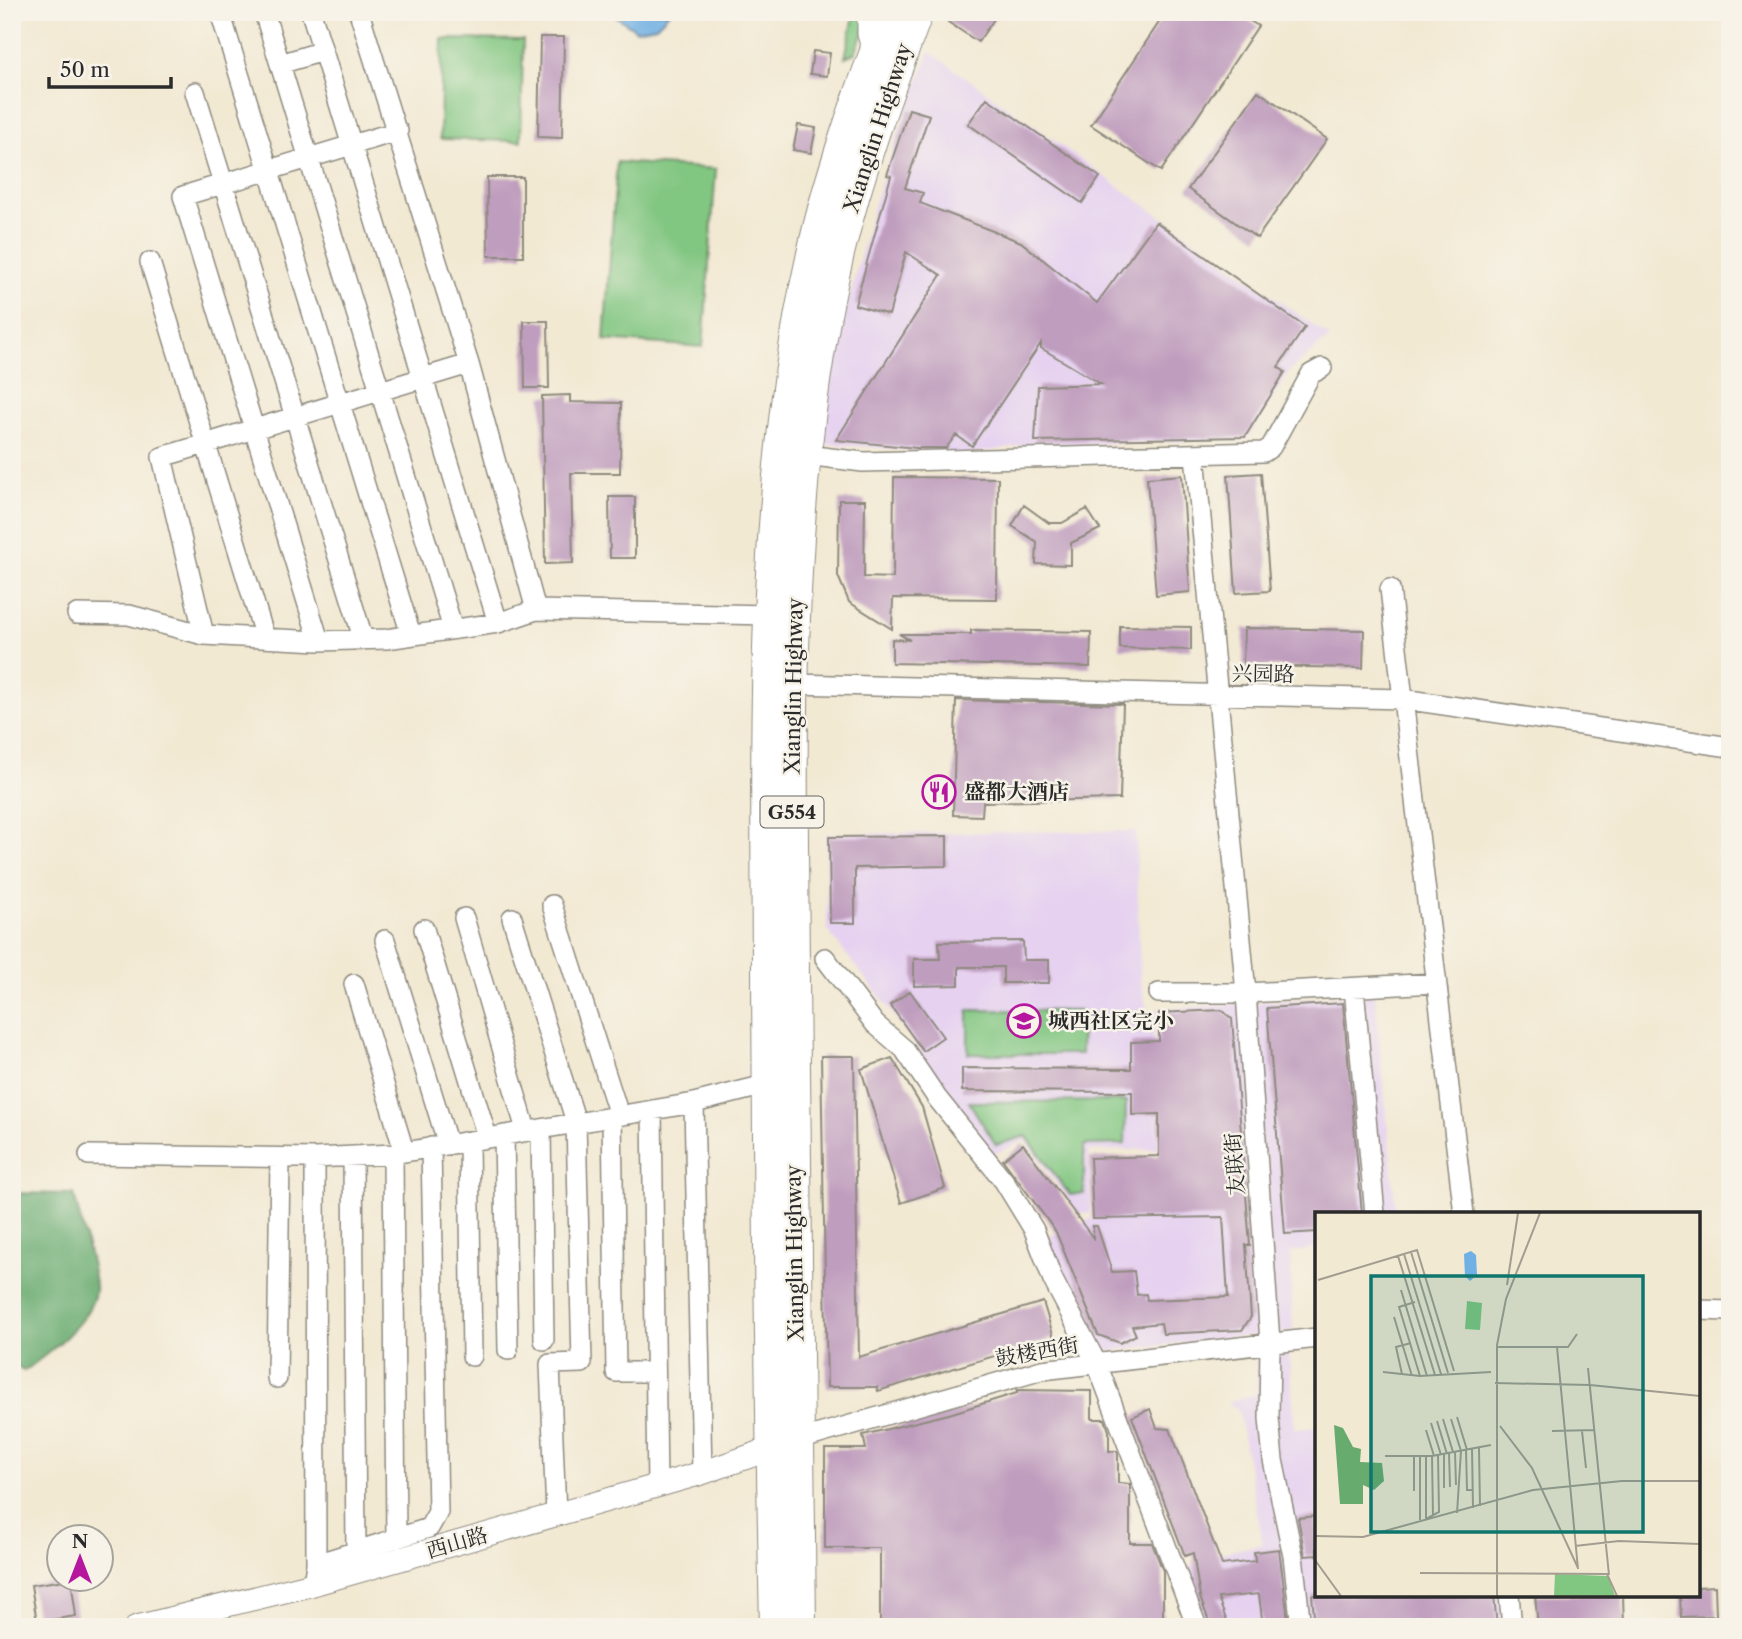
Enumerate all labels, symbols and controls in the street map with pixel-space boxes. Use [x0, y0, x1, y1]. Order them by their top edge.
street label: Xianglin Highway [838, 40, 917, 217]
scale bar [49, 46, 172, 90]
text: 50 m [60, 57, 110, 82]
street label: Xianglin Highway [779, 597, 808, 776]
street label: 兴园路 [1231, 660, 1295, 687]
restaurant icon: 盛都大酒店 [920, 773, 958, 811]
place label: 盛都大酒店 [964, 779, 1069, 804]
road number: G554 [760, 796, 824, 828]
school or university icon: 城西社区完小 [1005, 1002, 1043, 1040]
place label: 城西社区完小 [1048, 1008, 1174, 1033]
street label: 友联街 [1220, 1132, 1249, 1196]
street label: Xianglin Highway [780, 1164, 809, 1343]
inset map [1315, 1212, 1700, 1597]
street label: 鼓楼西街 [993, 1332, 1080, 1371]
street label: 西山路 [423, 1522, 491, 1563]
north arrow [46, 1524, 116, 1594]
text: N [72, 1530, 88, 1553]

